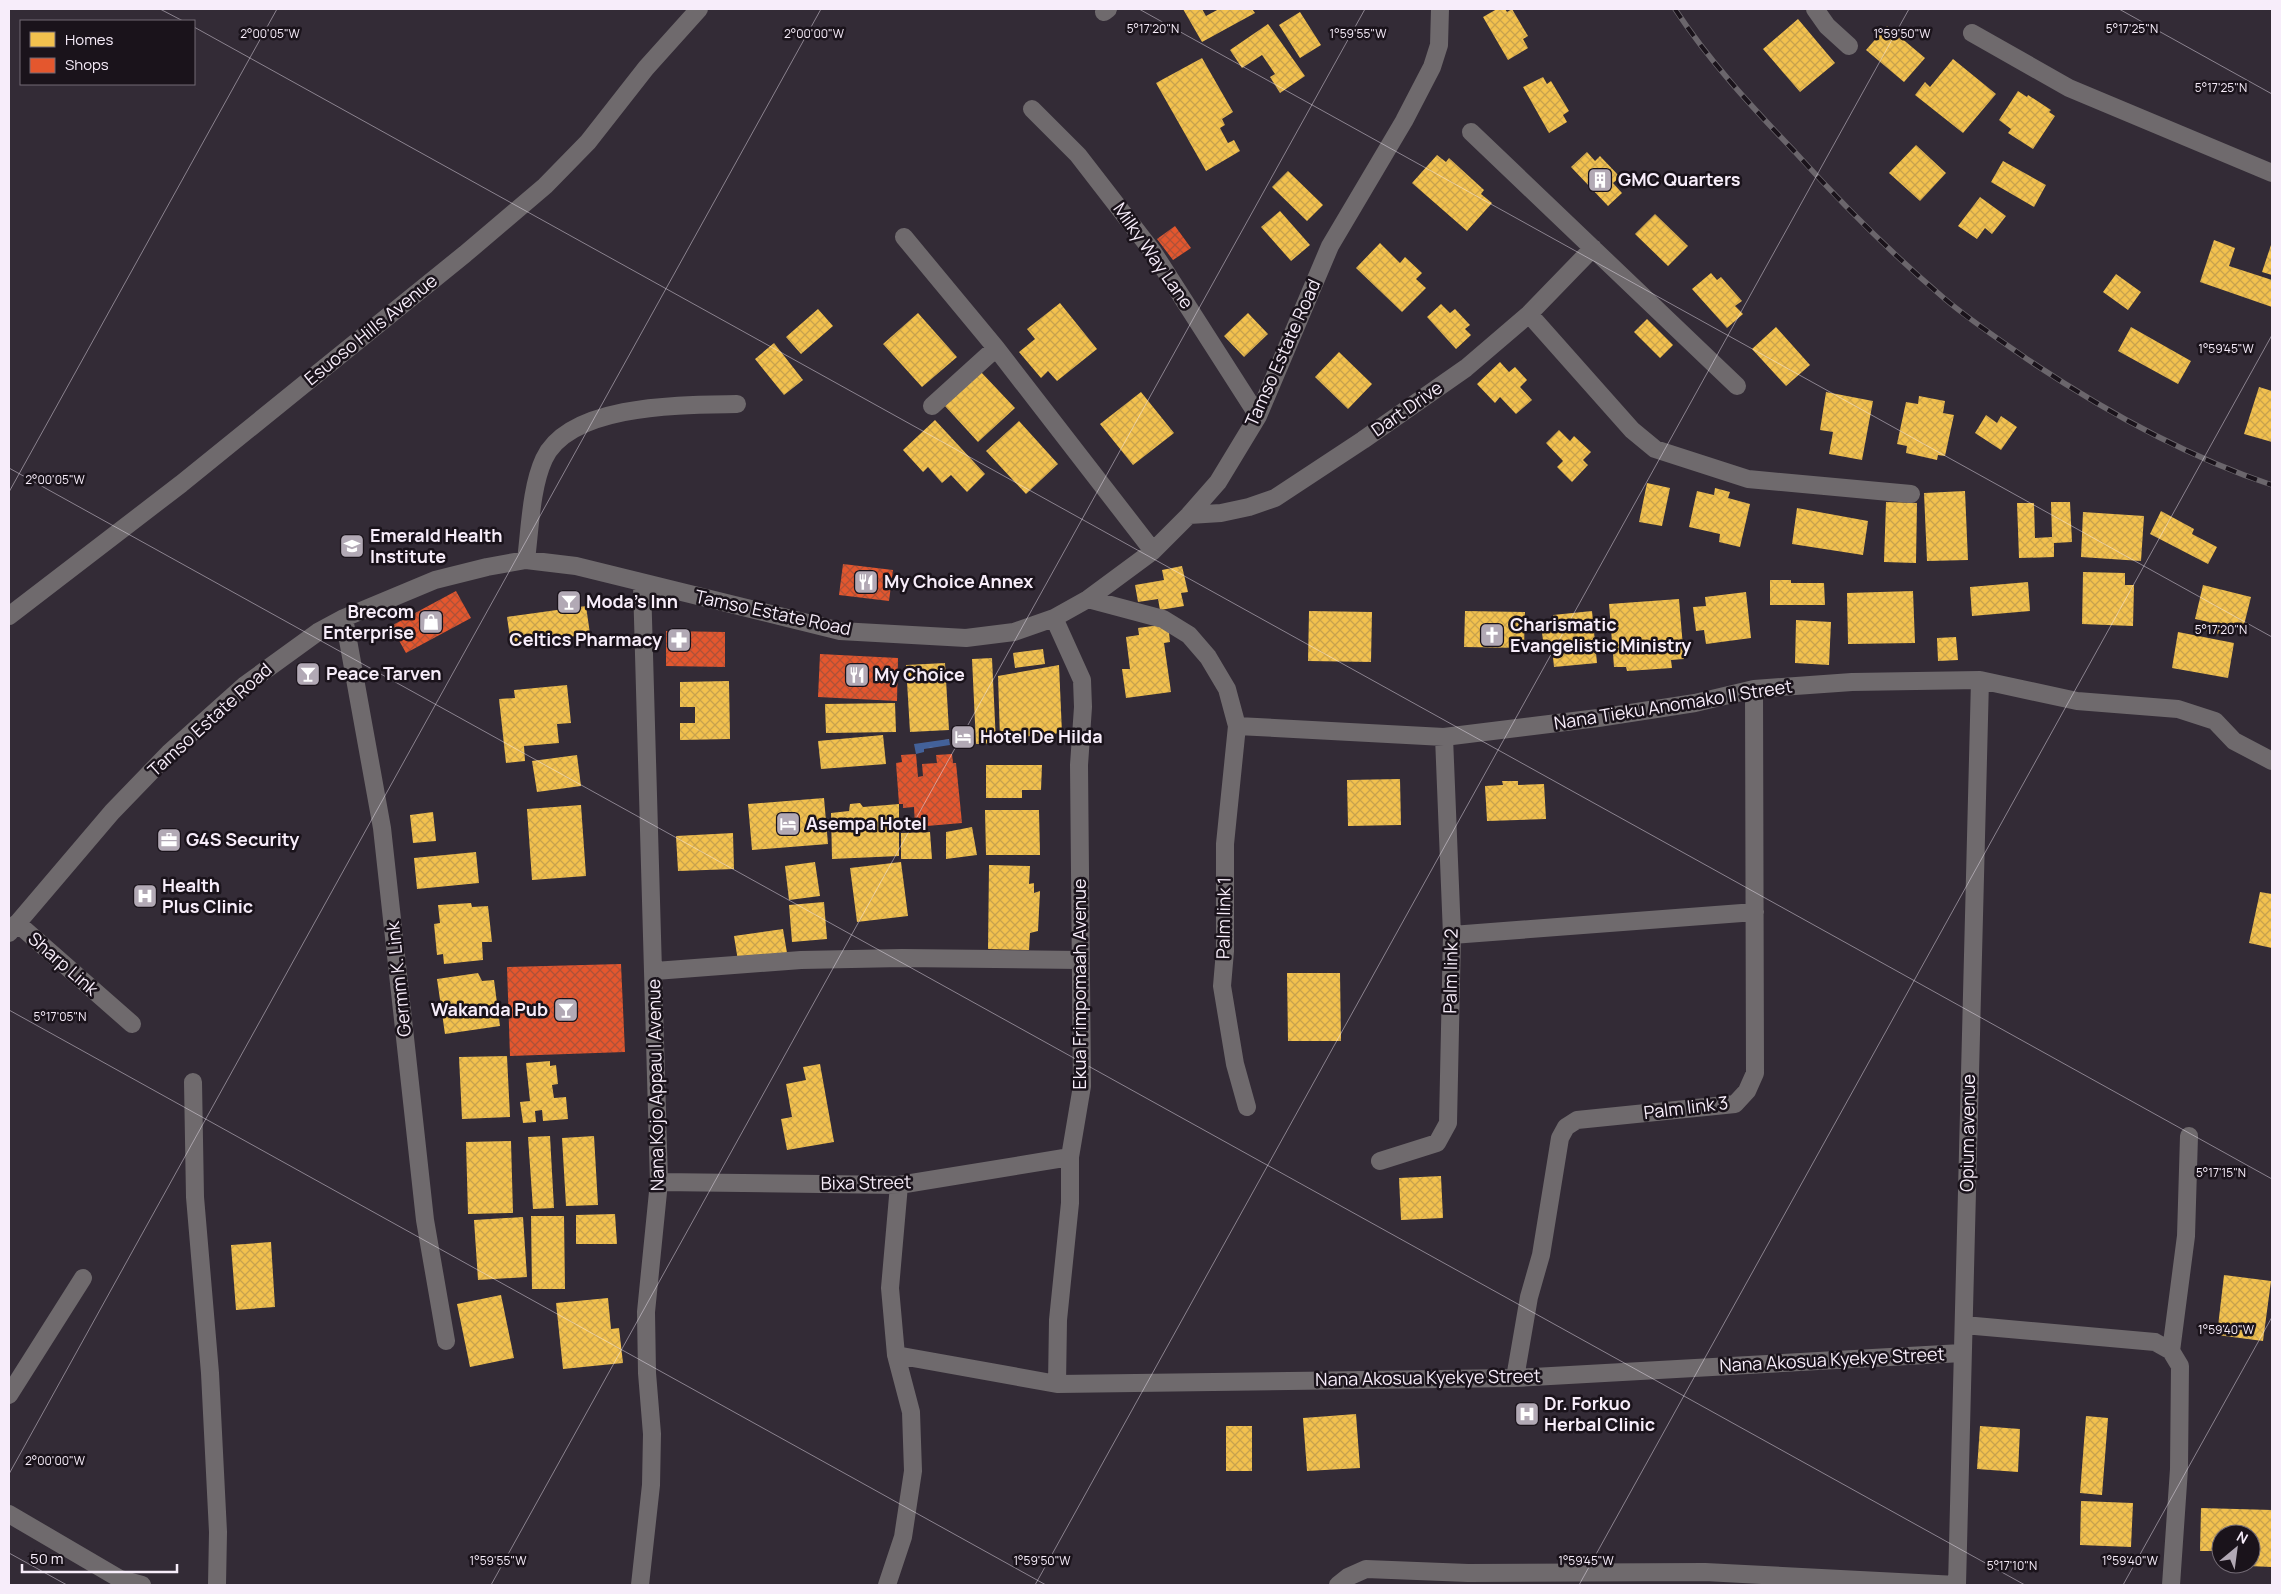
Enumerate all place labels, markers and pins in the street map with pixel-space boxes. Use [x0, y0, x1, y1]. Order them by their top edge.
building icon: GMC Quarters [1587, 167, 1613, 193]
place label: GMC Quarters [1618, 167, 1741, 191]
place label: Emerald Health Institute [370, 523, 503, 568]
school or university icon: Emerald Health Institute [339, 533, 365, 559]
restaurant icon: My Choice Annex [853, 569, 879, 595]
place label: My Choice Annex [884, 569, 1033, 593]
bar icon: Moda's Inn [556, 589, 582, 615]
place label: Moda's Inn [586, 589, 678, 613]
place label: Brecom Enterprise [323, 599, 414, 644]
shop icon: Brecom Enterprise [418, 609, 444, 635]
place label: Charismatic Evangelistic Ministry [1510, 612, 1691, 657]
church icon: Charismatic Evangelistic Ministry [1479, 622, 1505, 648]
place label: Celtics Pharmacy [509, 627, 662, 651]
pharmacy icon: Celtics Pharmacy [666, 627, 692, 653]
bar icon: Peace Tarven [295, 661, 321, 687]
place label: Peace Tarven [326, 661, 442, 685]
restaurant icon: My Choice [844, 662, 870, 688]
place label: My Choice [874, 662, 965, 686]
hotel icon: Hotel De Hilda [950, 724, 976, 750]
place label: Hotel De Hilda [980, 724, 1103, 748]
hotel icon: Asempa Hotel [775, 811, 801, 837]
place label: Asempa Hotel [806, 811, 927, 835]
office icon: G4S Security [156, 827, 182, 853]
place label: G4S Security [186, 827, 299, 851]
place label: Health Plus Clinic [162, 873, 253, 918]
hospital icon: Health Plus Clinic [132, 883, 158, 909]
place label: Wakanda Pub [431, 997, 548, 1021]
bar icon: Wakanda Pub [553, 997, 579, 1023]
place label: Dr. Forkuo Herbal Clinic [1544, 1391, 1655, 1436]
hospital icon: Dr. Forkuo Herbal Clinic [1514, 1401, 1540, 1427]

